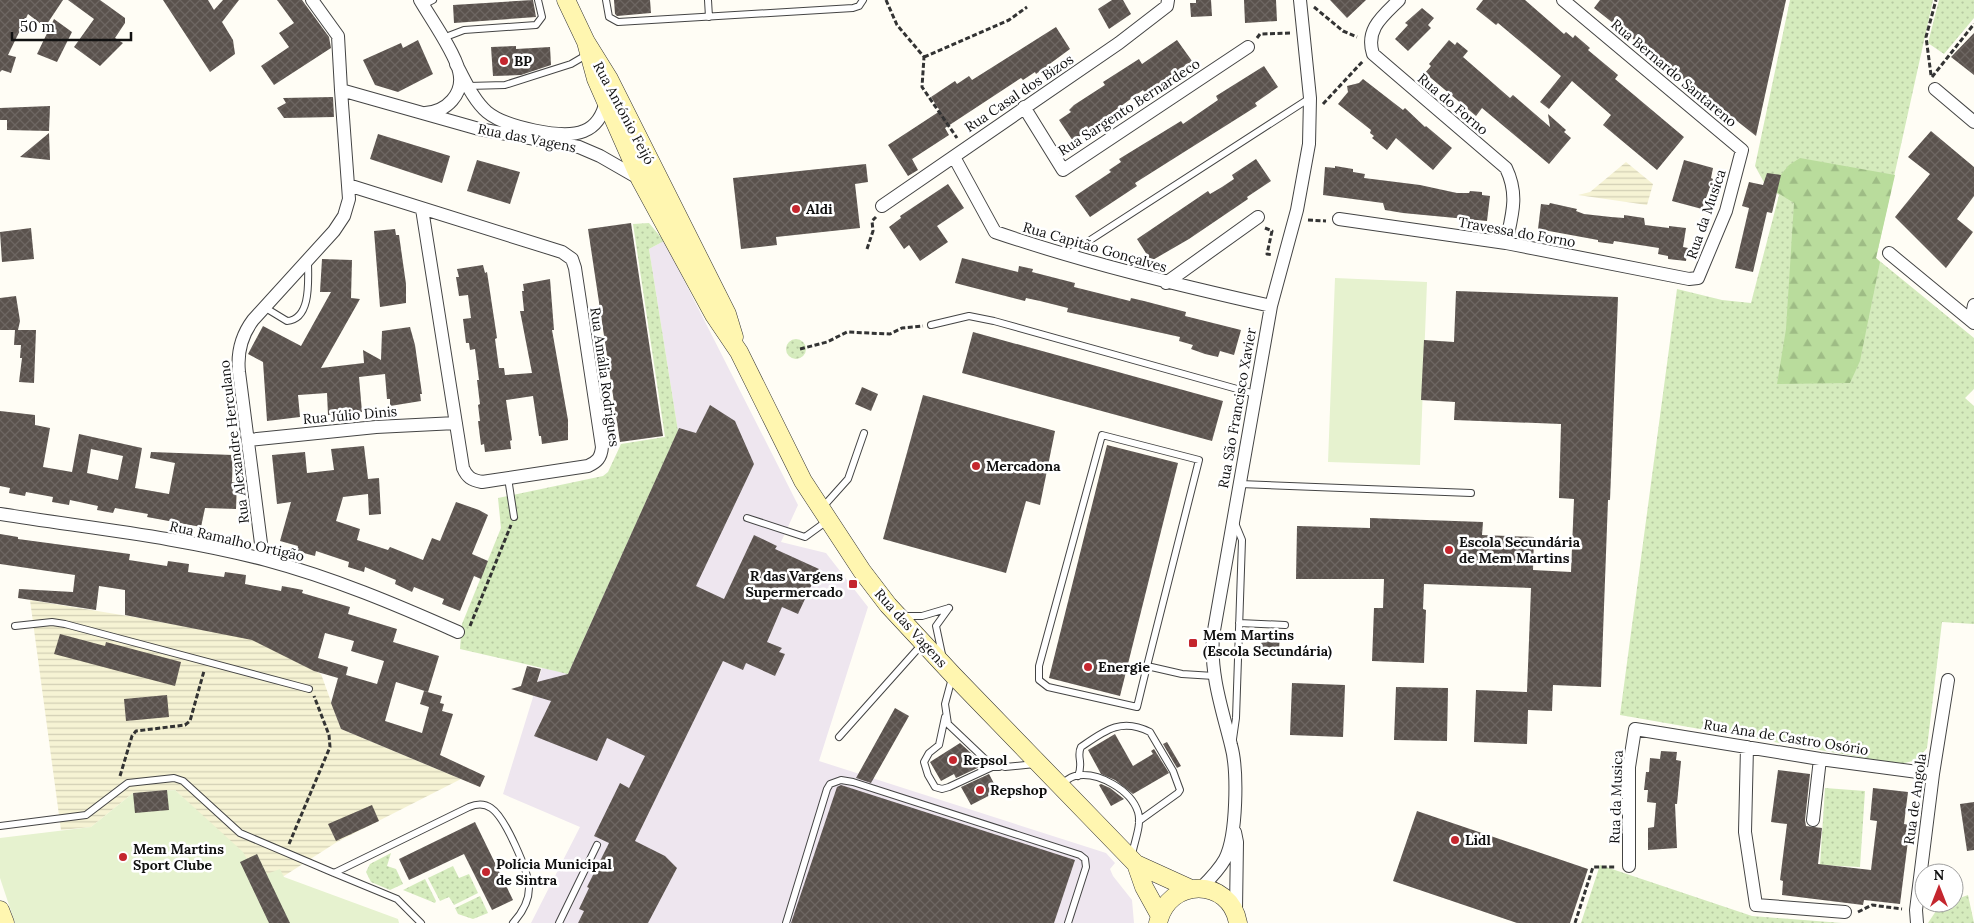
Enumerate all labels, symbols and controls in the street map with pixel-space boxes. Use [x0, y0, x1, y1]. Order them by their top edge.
scale bar [12, 10, 131, 42]
street label: Rua Bernardo Santareno [1607, 15, 1741, 131]
text: 50 m [20, 17, 55, 36]
street label: Rua Casal dos Bizos [961, 50, 1077, 136]
place label: BP [514, 52, 532, 70]
street label: Rua Sargento Bernardeco [1055, 54, 1203, 160]
marker: BP [498, 55, 510, 67]
street label: Rua António Feijó [589, 58, 659, 168]
street label: Rua do Forno [1414, 69, 1492, 139]
street label: Rua das Vagens [476, 120, 578, 156]
street label: Rua da Musica [1682, 167, 1730, 261]
place label: Aldi [806, 200, 833, 218]
marker: Aldi [790, 203, 802, 215]
street label: Travessa do Forno [1457, 213, 1577, 251]
street label: Rua Capitão Gonçalves [1021, 218, 1169, 276]
street label: Rua Amália Rodrigues [586, 306, 624, 448]
street label: Rua São Francisco Xavier [1214, 326, 1260, 490]
street label: Rua Alexandre Herculano [215, 359, 253, 525]
street label: Rua Júlio Dinis [302, 402, 398, 428]
place label: Mercadona [986, 457, 1061, 475]
marker: Mercadona [970, 460, 982, 472]
street label: Rua Ramalho Ortigão [168, 517, 306, 565]
place label: Escola Secundária de Mem Martins [1459, 533, 1581, 567]
marker: Escola Secundária de Mem Martins [1443, 544, 1455, 556]
place label: R das Vargens Supermercado [746, 567, 843, 601]
marker: R das Vargens Supermercado [847, 578, 859, 590]
street label: Rua das Vagens [871, 585, 951, 671]
place label: Mem Martins (Escola Secundária) [1203, 626, 1332, 660]
marker: Mem Martins (Escola Secundária) [1187, 637, 1199, 649]
place label: Energie [1098, 658, 1150, 676]
marker: Energie [1082, 661, 1094, 673]
street label: Rua Ana de Castro Osório [1702, 715, 1870, 759]
street label: Rua da Musica [1605, 750, 1627, 844]
place label: Repsol [963, 751, 1008, 769]
street label: Rua de Angola [1900, 752, 1930, 846]
marker: Repsol [947, 754, 959, 766]
place label: Repshop [990, 781, 1047, 799]
marker: Repshop [974, 784, 986, 796]
place label: Lidl [1465, 831, 1491, 849]
marker: Lidl [1449, 834, 1461, 846]
place label: Mem Martins Sport Clube [133, 840, 224, 874]
marker: Mem Martins Sport Clube [117, 851, 129, 863]
place label: Polícia Municipal de Sintra [496, 855, 612, 889]
north arrow [1914, 863, 1964, 913]
marker: Polícia Municipal de Sintra [480, 866, 492, 878]
text: N [1934, 866, 1945, 884]

